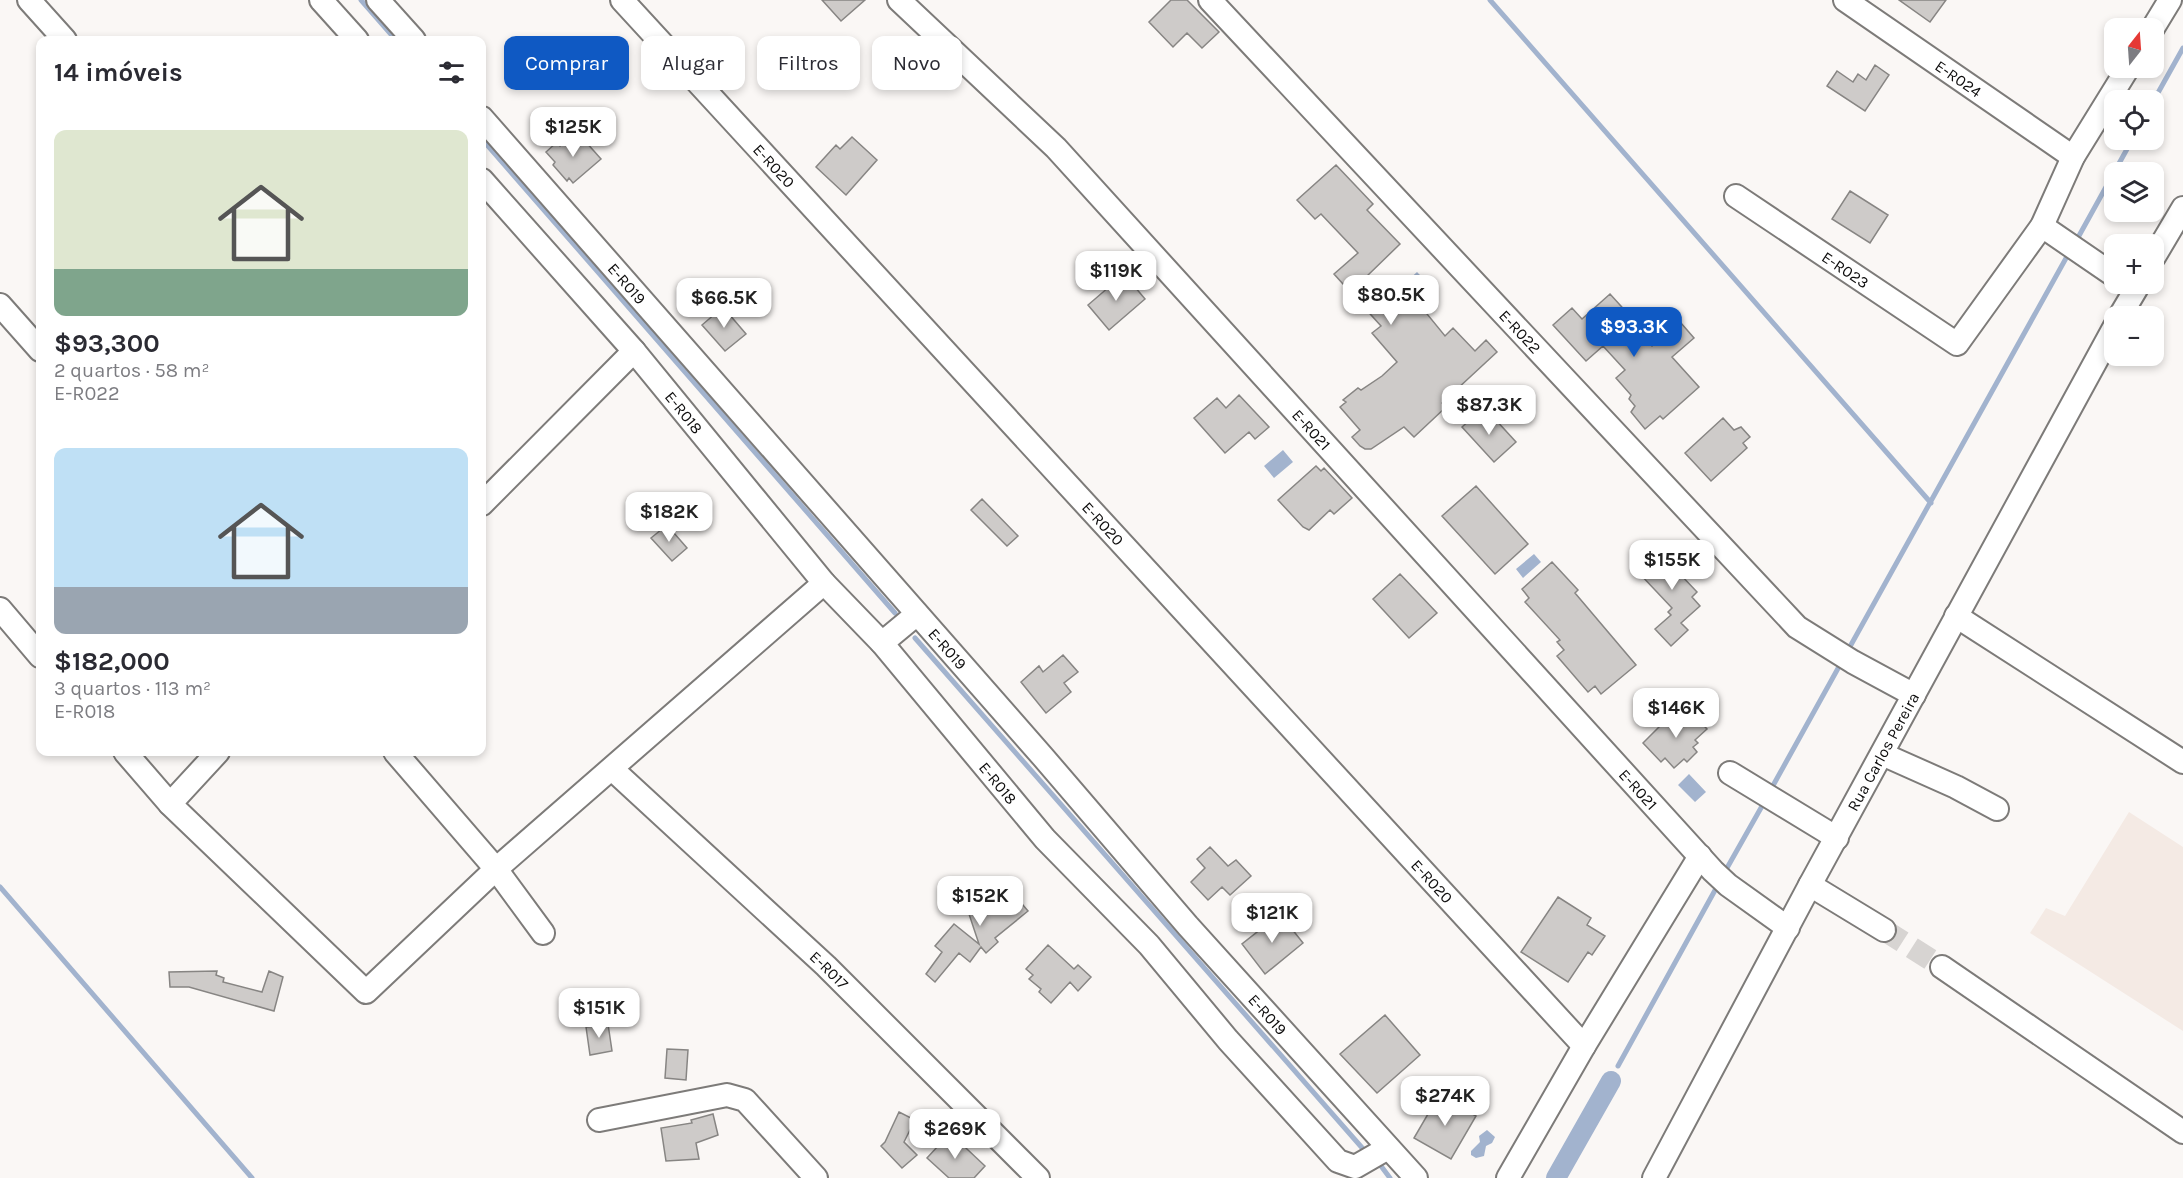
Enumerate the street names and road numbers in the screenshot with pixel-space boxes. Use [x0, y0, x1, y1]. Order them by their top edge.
street label: E-R024 [1932, 56, 1986, 101]
street label: E-R020 [749, 140, 799, 191]
street label: E-R023 [1819, 247, 1873, 292]
street label: E-R019 [604, 259, 650, 308]
street label: E-R022 [1495, 306, 1545, 357]
street label: E-R018 [661, 387, 707, 437]
street label: E-R021 [1288, 405, 1335, 454]
street label: E-R020 [1078, 498, 1128, 549]
street label: E-R019 [925, 624, 971, 673]
street label: Rua Carlos Pereira [1843, 689, 1923, 814]
street label: E-R018 [975, 758, 1021, 808]
street label: E-R021 [1615, 765, 1662, 813]
street label: E-R020 [1407, 855, 1457, 907]
street label: E-R017 [806, 947, 853, 993]
street label: E-R019 [1245, 990, 1291, 1039]

